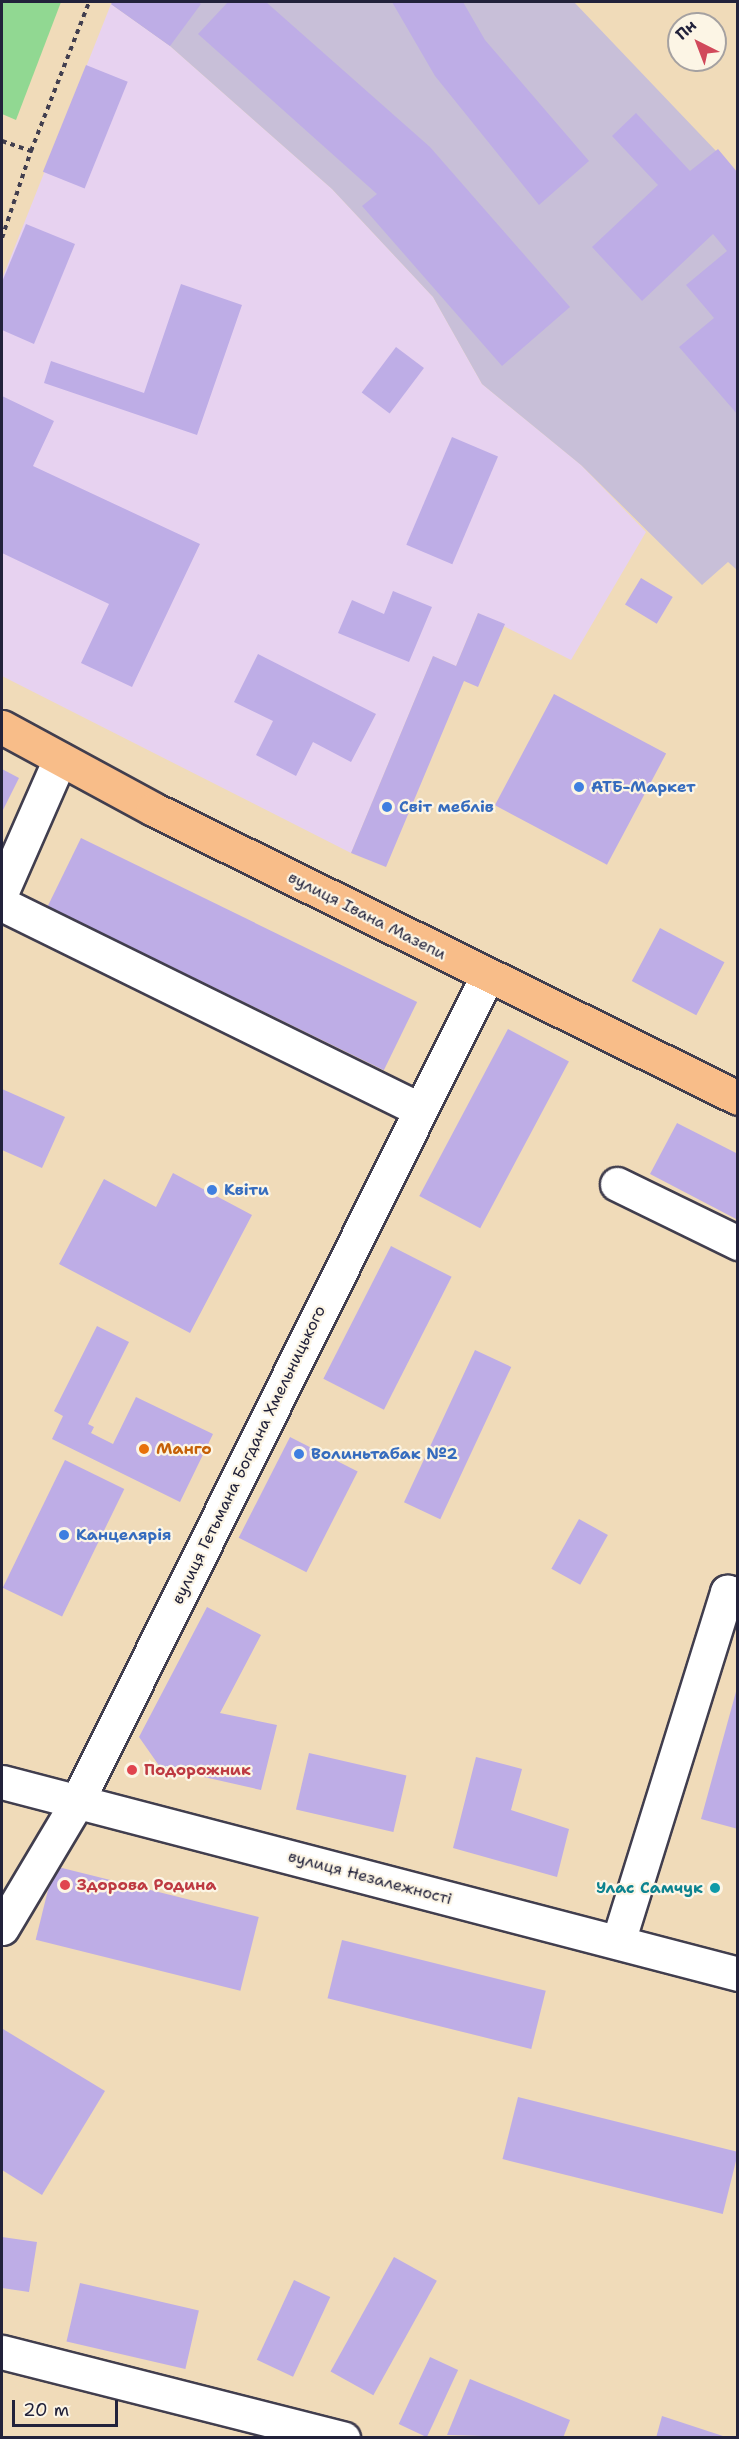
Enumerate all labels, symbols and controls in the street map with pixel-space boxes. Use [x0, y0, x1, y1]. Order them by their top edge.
north arrow [667, 12, 727, 72]
text: Пн [671, 15, 701, 45]
place label: АТБ-Маркет [591, 777, 696, 797]
marker: АТБ-Маркет [572, 780, 586, 794]
place label: Світ меблів [399, 797, 494, 817]
marker: Світ меблів [380, 800, 394, 814]
street label: вулиця Івана Мазепи [285, 868, 449, 964]
place label: Квіти [224, 1180, 269, 1200]
marker: Квіти [205, 1183, 219, 1197]
street label: вулиця Гетьмана Богдана Хмельницького [168, 1303, 330, 1607]
place label: Манго [156, 1439, 212, 1459]
marker: Манго [137, 1442, 151, 1456]
place label: Волиньтабак №2 [311, 1444, 458, 1464]
marker: Волиньтабак №2 [292, 1447, 306, 1461]
place label: Канцелярiя [76, 1525, 171, 1545]
marker: Канцелярiя [57, 1528, 71, 1542]
place label: Подорожник [144, 1760, 251, 1780]
marker: Подорожник [125, 1763, 139, 1777]
street label: вулиця Незалежності [286, 1847, 454, 1909]
place label: Здорова Родина [77, 1875, 216, 1895]
marker: Здорова Родина [58, 1878, 72, 1892]
place label: Улас Самчук [596, 1878, 703, 1898]
marker: Улас Самчук [708, 1881, 722, 1895]
scale bar [15, 2388, 122, 2426]
text: 20 m [23, 2398, 69, 2422]

